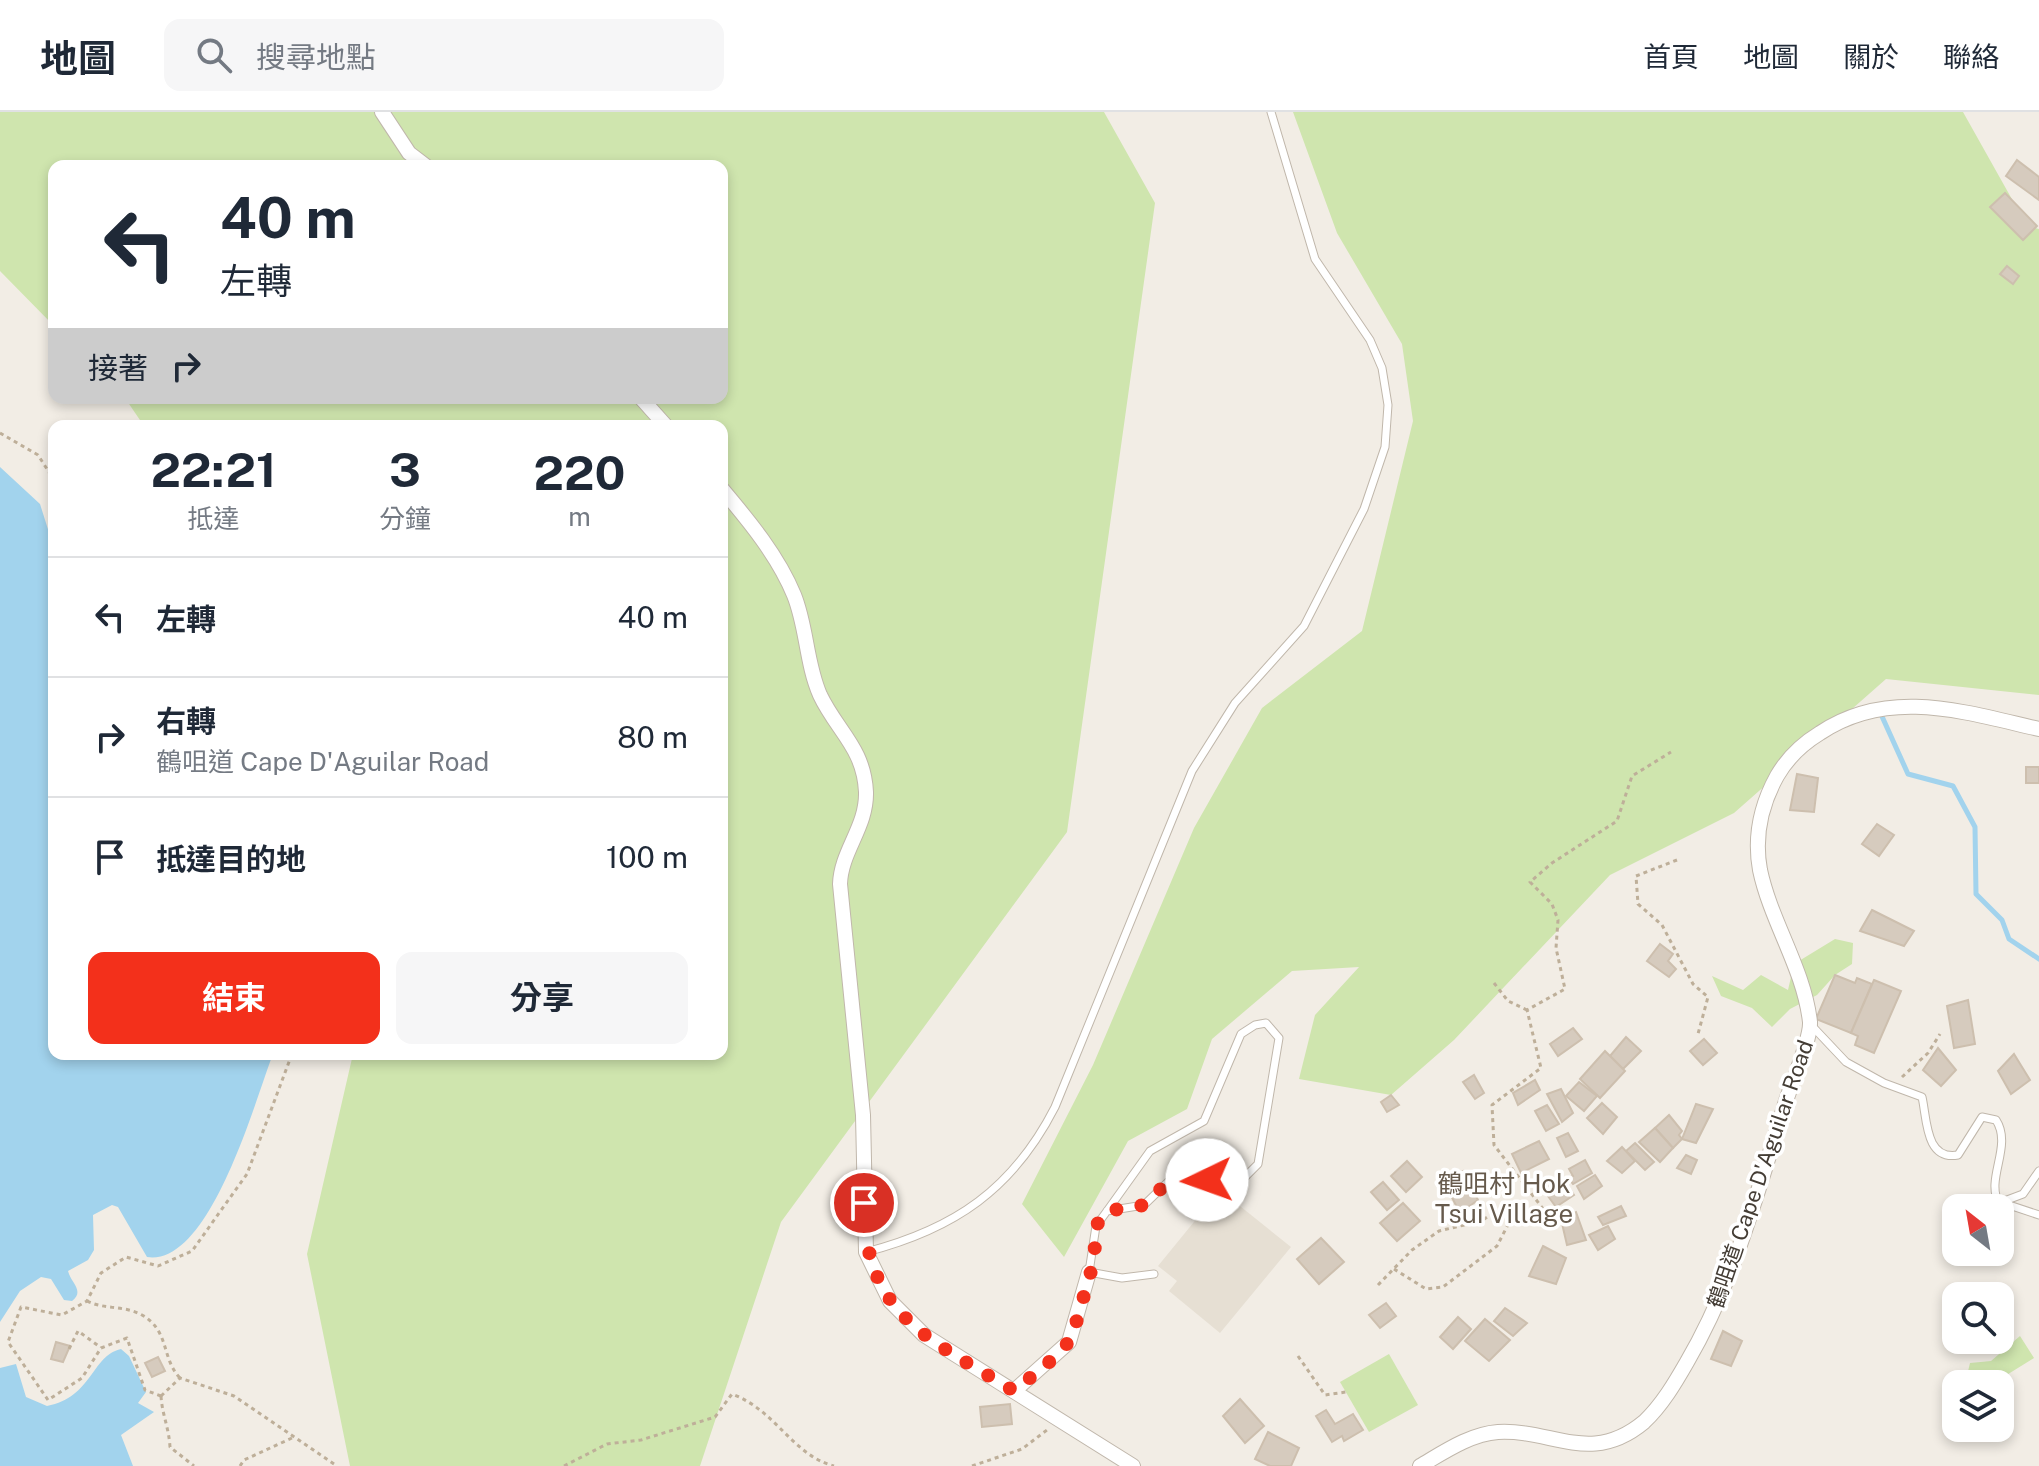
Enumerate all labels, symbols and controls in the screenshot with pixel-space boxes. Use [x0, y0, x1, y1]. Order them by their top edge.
search box [164, 19, 724, 91]
icon: search [192, 33, 236, 77]
text: 地圖 [40, 36, 116, 81]
text: 搜尋地點 [256, 39, 376, 75]
text: 首頁 [1643, 40, 1699, 73]
text: 地圖 [1743, 40, 1799, 73]
text: 關於 [1843, 40, 1899, 73]
text: 聯絡 [1943, 40, 1999, 73]
text: 40 m [220, 185, 356, 251]
icon: left [88, 192, 192, 296]
text: 左轉 [220, 260, 292, 302]
icon: right [164, 344, 208, 388]
text: 接著 [88, 350, 148, 386]
text: 22:21 [151, 441, 276, 498]
text: 3 [389, 441, 421, 498]
text: 220 [534, 444, 625, 501]
text: m [568, 501, 591, 532]
text: 抵達 [187, 503, 240, 534]
text: 分鐘 [379, 503, 431, 534]
icon: left [88, 595, 132, 639]
text: 40 m [618, 599, 688, 635]
text: 左轉 [156, 601, 216, 637]
text: 右轉 [156, 703, 216, 739]
icon: right [88, 715, 132, 759]
text: 80 m [617, 719, 688, 755]
text: 鶴咀道 Cape D'Aguilar Road [156, 746, 489, 777]
icon: arrive [88, 835, 132, 879]
text: 100 m [606, 839, 688, 875]
text: 抵達目的地 [156, 841, 306, 877]
button: 結束 [88, 952, 380, 1044]
button: 分享 [396, 952, 688, 1044]
street label: 鶴咀道 Cape D'Aguilar Road [1702, 1037, 1818, 1311]
position arrow [1165, 1138, 1249, 1222]
district label: 鶴咀村 Hok Tsui Village [1435, 1168, 1573, 1229]
pin [830, 1169, 898, 1237]
icon: arrive [842, 1181, 886, 1225]
north arrow [1942, 1194, 2014, 1266]
map controls [1942, 1194, 2014, 1442]
button: search [1942, 1282, 2014, 1354]
button: layers [1942, 1370, 2014, 1442]

